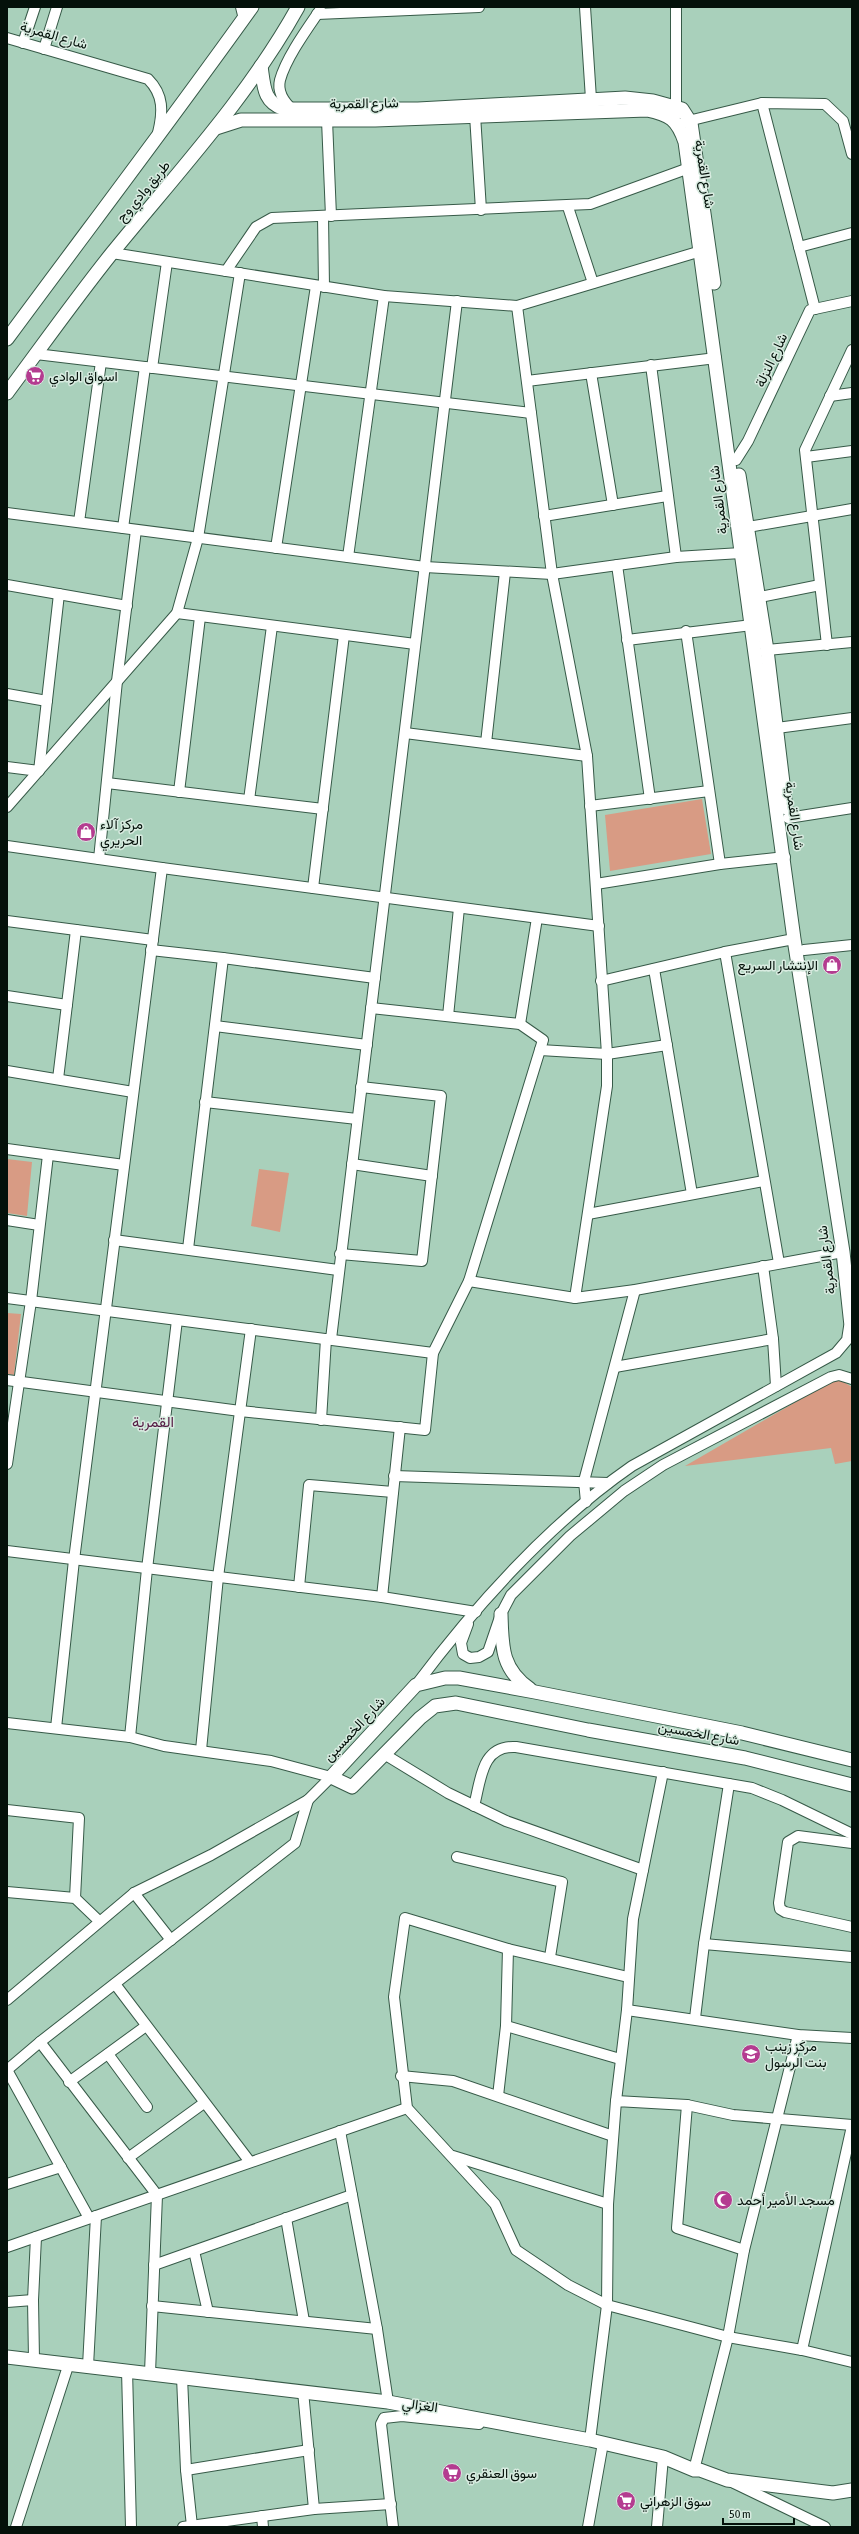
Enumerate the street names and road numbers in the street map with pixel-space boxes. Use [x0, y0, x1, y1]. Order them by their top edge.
street label: شارع القمرية [18, 18, 90, 55]
street label: شارع القمرية [329, 94, 399, 115]
street label: شارع القمرية [689, 138, 718, 210]
street label: طريق وادي وج [113, 157, 176, 227]
street label: شارع النزلة [752, 330, 793, 391]
street label: شارع القمرية [706, 464, 733, 535]
street label: شارع القمرية [779, 781, 808, 852]
street label: شارع القمرية [814, 1224, 841, 1295]
street label: شارع الخمسين [320, 1693, 390, 1767]
street label: شارع الخمسين [657, 1718, 741, 1751]
street label: الغزالي [401, 2395, 439, 2419]

